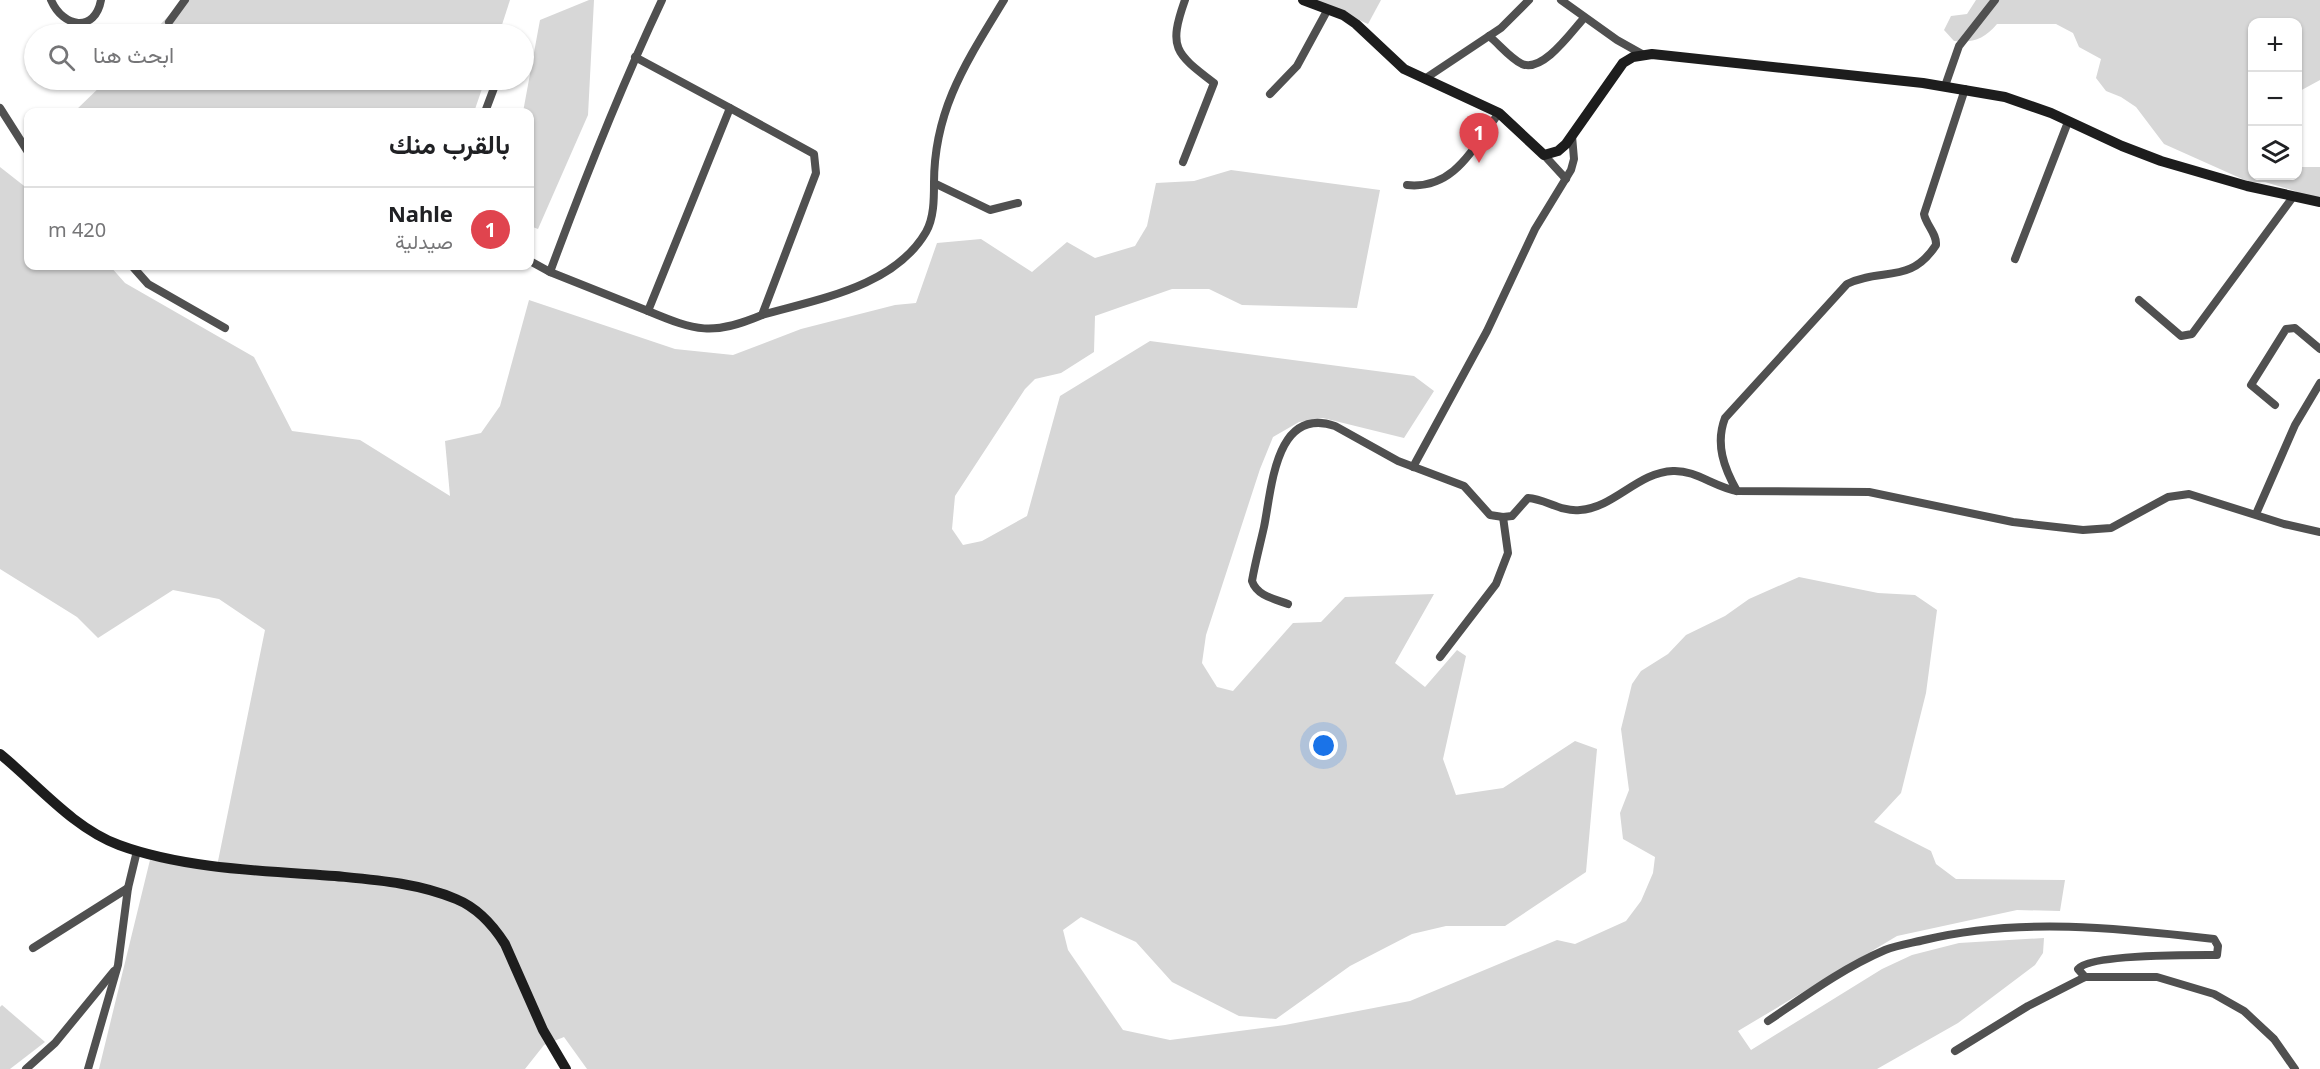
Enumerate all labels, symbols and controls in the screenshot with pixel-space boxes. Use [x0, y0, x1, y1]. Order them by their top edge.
map controls [2248, 18, 2302, 180]
button: + [2248, 18, 2302, 72]
search box [24, 24, 534, 90]
text: ابحث هنا [93, 39, 174, 69]
icon: search [45, 41, 78, 74]
button: − [2248, 72, 2302, 126]
pin: 1 [1460, 114, 1498, 163]
text: بالقرب منك [389, 126, 510, 162]
button: layers [2248, 126, 2302, 180]
text: Nahle [388, 198, 453, 228]
text: 420 m [48, 216, 106, 243]
text: 1 [485, 216, 496, 243]
text: صيدلية [395, 228, 453, 255]
your location [1309, 731, 1338, 760]

